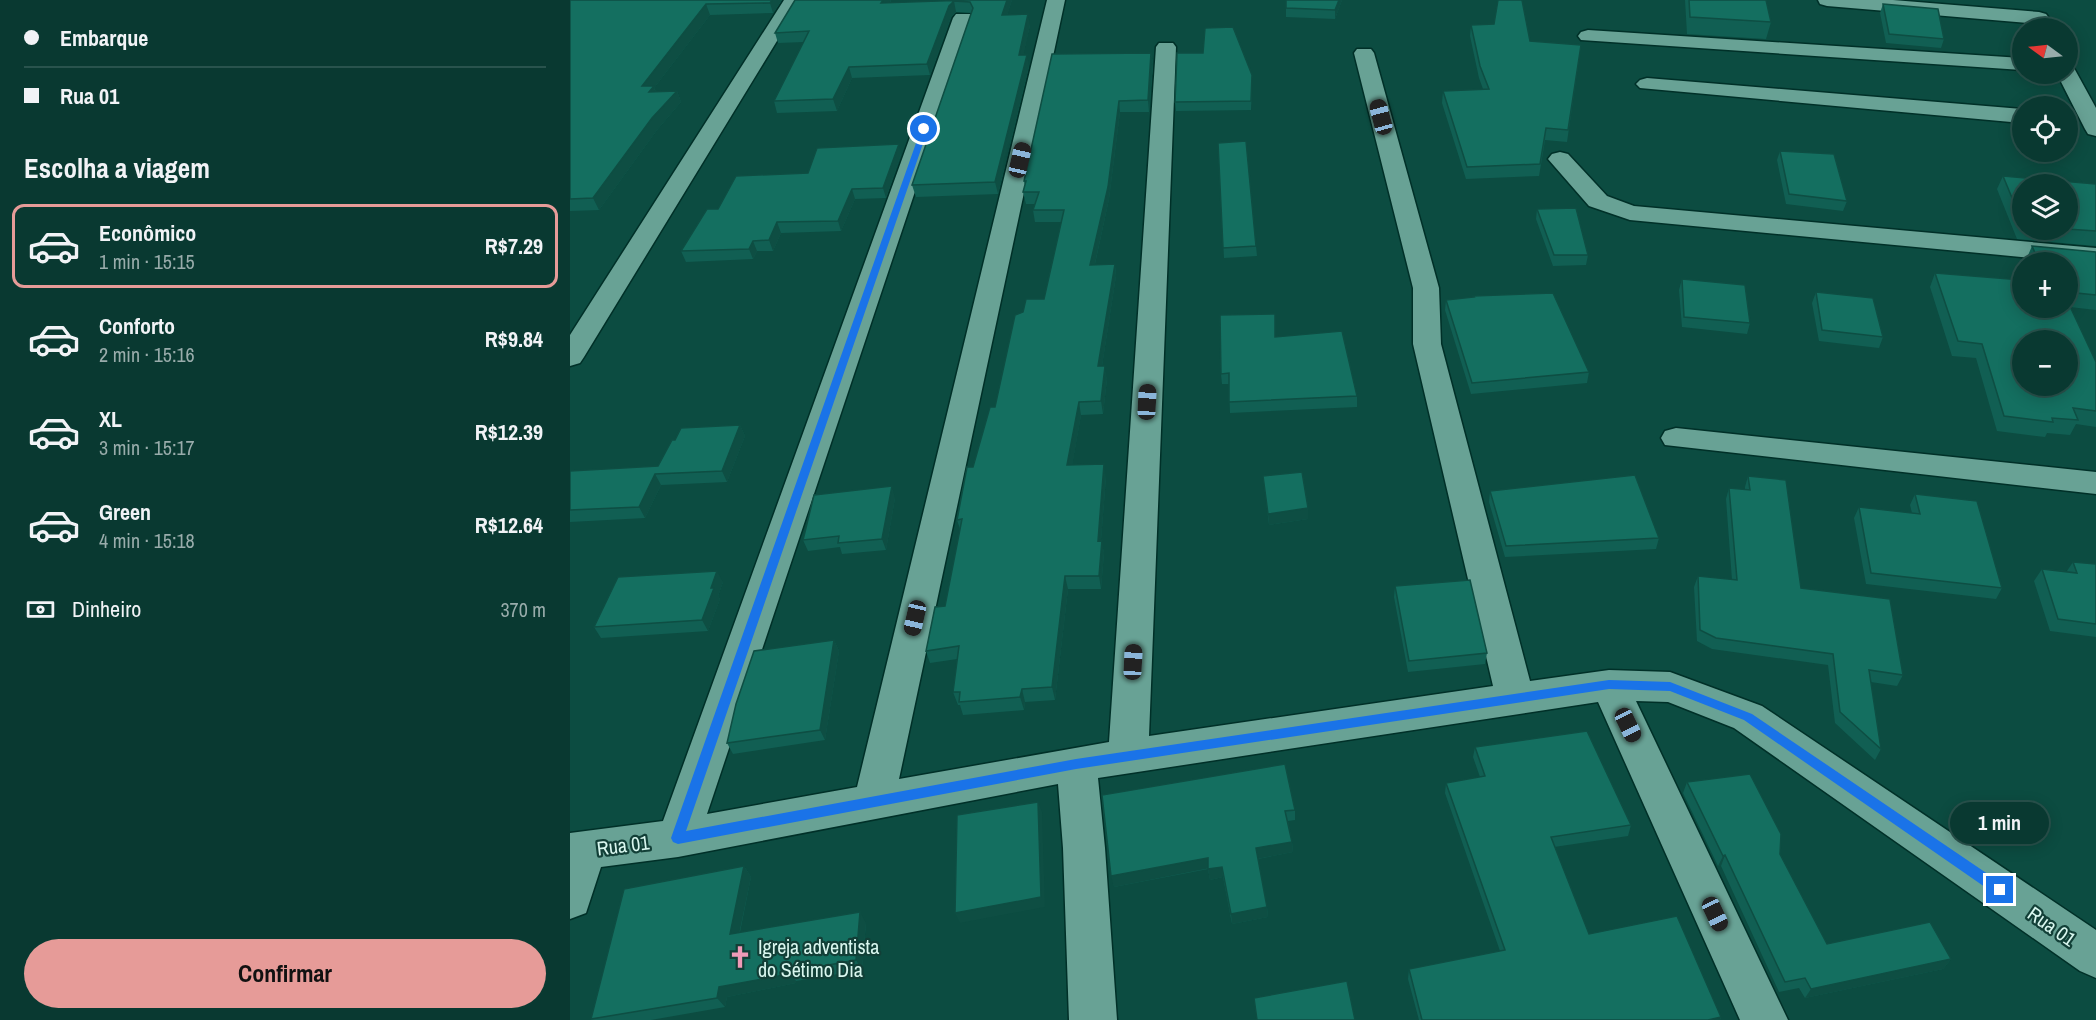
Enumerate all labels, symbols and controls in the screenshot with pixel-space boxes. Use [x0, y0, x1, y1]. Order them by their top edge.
north arrow [2012, 18, 2078, 84]
map controls [2012, 18, 2078, 396]
text: Embarque [60, 23, 148, 53]
text: Rua 01 [60, 81, 119, 111]
button: locate [2012, 96, 2078, 162]
car [1368, 97, 1394, 137]
route start [910, 115, 937, 142]
car [1007, 140, 1033, 180]
text: Escolha a viagem [24, 150, 210, 186]
button: layers [2012, 174, 2078, 240]
text: Econômico [99, 218, 196, 248]
icon: car [27, 219, 81, 273]
text: R$7.29 [485, 231, 543, 261]
text: 1 min · 15:15 [99, 248, 195, 275]
button: + [2012, 252, 2078, 318]
text: Conforto [99, 311, 175, 341]
icon: car [27, 312, 81, 366]
text: R$9.84 [485, 324, 543, 354]
button: − [2012, 330, 2078, 396]
text: 2 min · 15:16 [99, 341, 195, 368]
car [1137, 384, 1157, 420]
text: XL [99, 404, 122, 434]
icon: car [27, 405, 81, 459]
text: R$12.39 [475, 417, 543, 447]
text: 3 min · 15:17 [99, 434, 195, 461]
text: Green [99, 497, 151, 527]
icon: car [27, 498, 81, 552]
text: R$12.64 [475, 510, 543, 540]
text: 4 min · 15:18 [99, 527, 195, 554]
icon: cash [24, 593, 57, 626]
text: Dinheiro [72, 594, 141, 624]
text: 370 m [500, 596, 546, 623]
car [902, 598, 928, 638]
car [1123, 644, 1143, 680]
car [1612, 705, 1644, 745]
callout: 1 min [1950, 803, 2050, 845]
text: 1 min [1978, 809, 2021, 836]
street label: Rua 01 [595, 828, 651, 862]
route end [1986, 876, 2013, 903]
car [1699, 894, 1731, 934]
street label: Rua 01 [2023, 900, 2081, 952]
place label: Igreja adventista do Sétimo Dia [758, 933, 879, 983]
button: Confirmar [24, 939, 546, 1008]
church icon: Igreja adventista do Sétimo Dia [727, 944, 753, 970]

